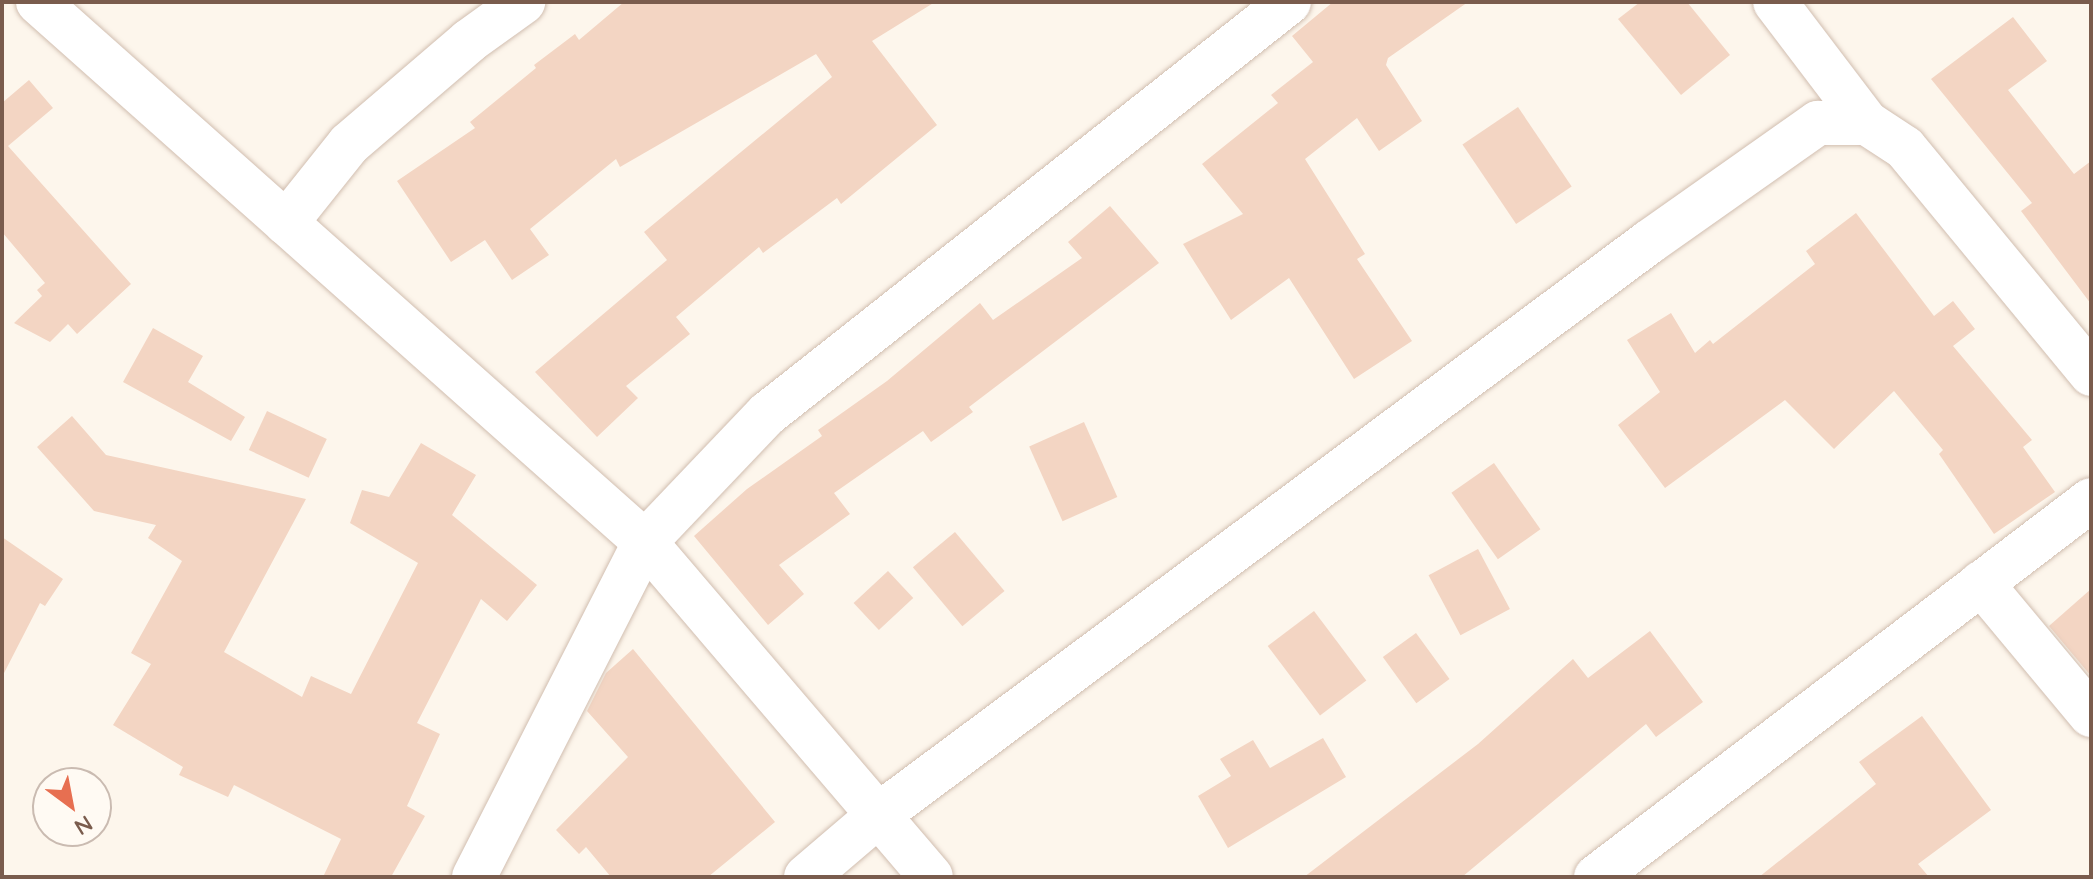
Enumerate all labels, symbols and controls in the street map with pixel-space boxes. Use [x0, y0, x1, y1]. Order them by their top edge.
north arrow [32, 767, 112, 847]
text: N [69, 809, 98, 842]

